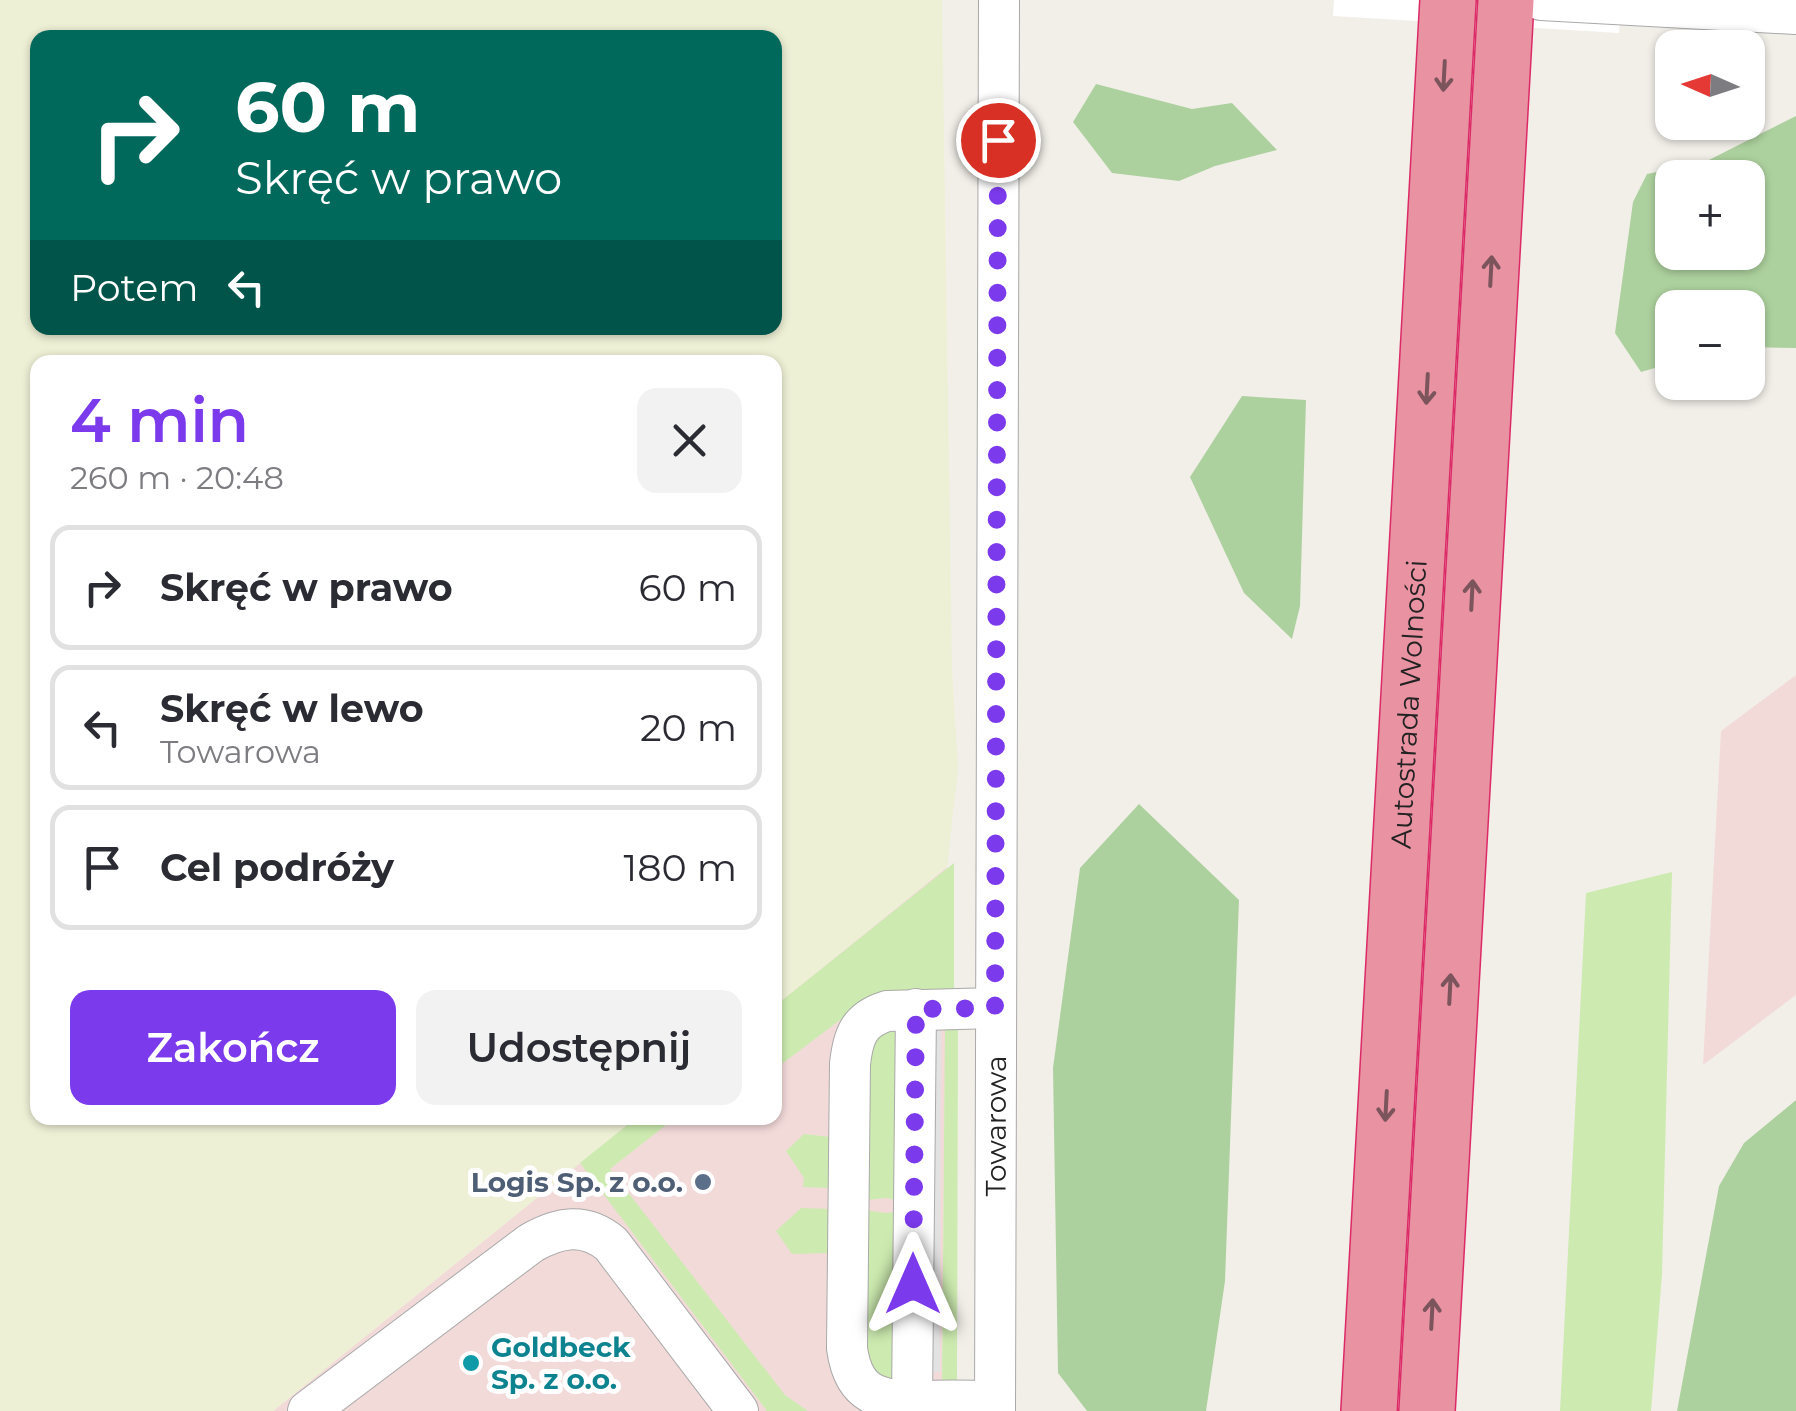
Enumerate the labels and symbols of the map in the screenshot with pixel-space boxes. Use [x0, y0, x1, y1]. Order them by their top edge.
north arrow [1655, 30, 1765, 140]
one-way arrow [1434, 60, 1453, 92]
pin [956, 98, 1041, 183]
one-way arrow [1482, 255, 1501, 288]
one-way arrow [1417, 373, 1436, 405]
street label: Autostrada Wolności [1384, 559, 1434, 850]
one-way arrow [1463, 580, 1482, 612]
one-way arrow [1441, 974, 1460, 1006]
street label: Towarowa [979, 1055, 1013, 1197]
one-way arrow [1376, 1089, 1395, 1121]
place label: Logis Sp. z o.o. [471, 1165, 683, 1199]
marker: Logis Sp. z o.o. [692, 1171, 714, 1193]
position arrow [861, 1232, 965, 1336]
one-way arrow [1423, 1298, 1442, 1330]
place label: Goldbeck Sp. z o.o. [491, 1330, 631, 1396]
marker: Goldbeck Sp. z o.o. [460, 1352, 482, 1374]

